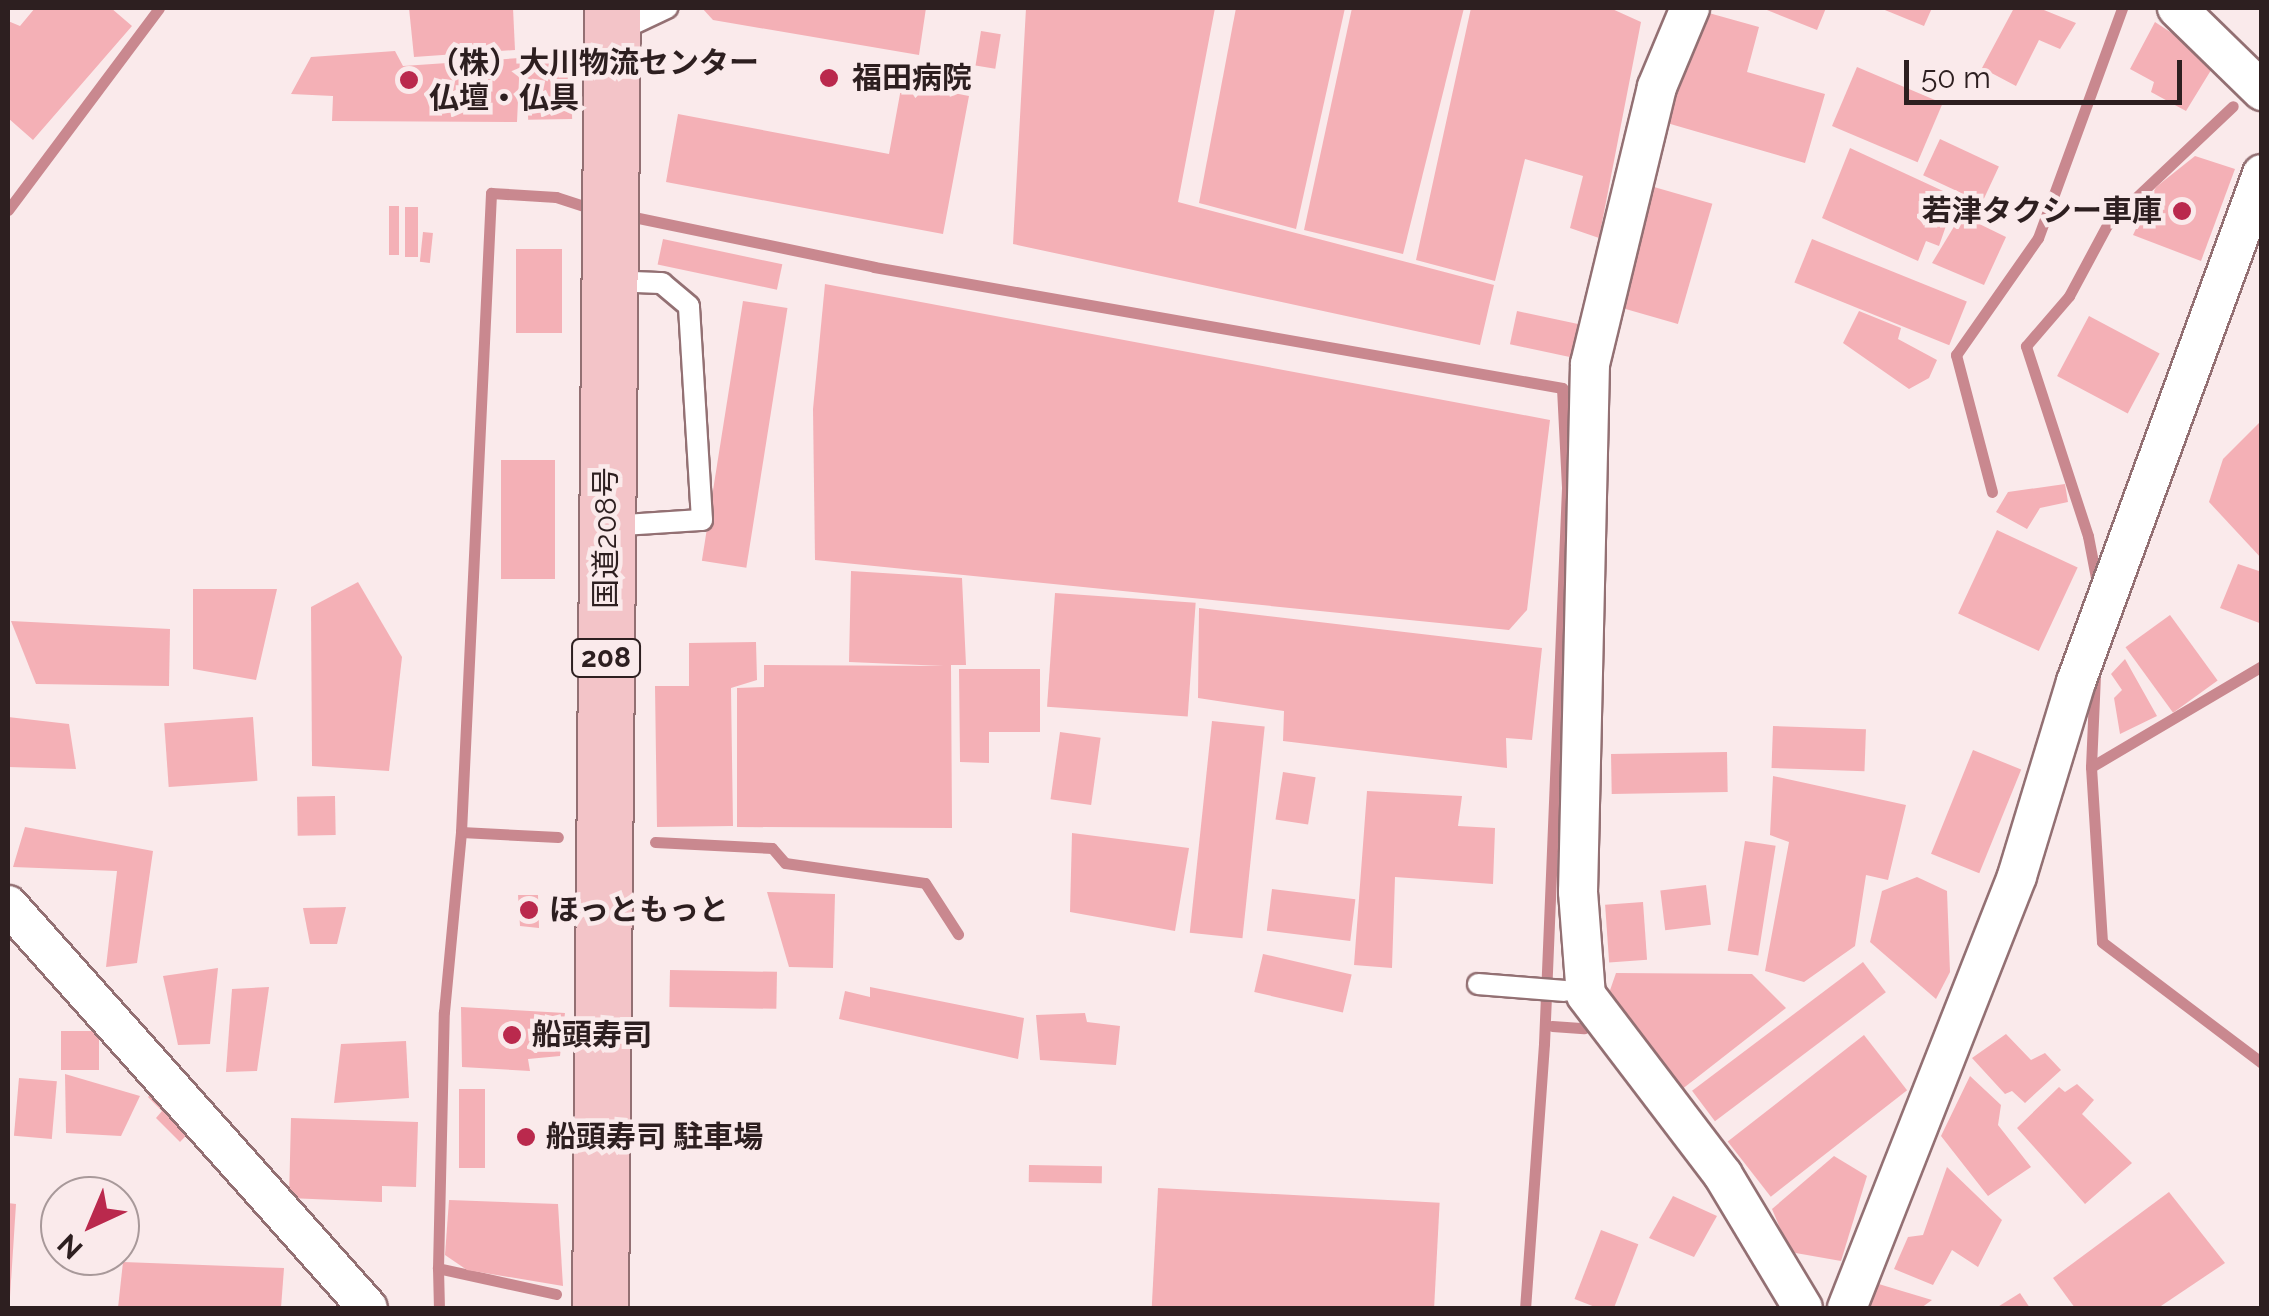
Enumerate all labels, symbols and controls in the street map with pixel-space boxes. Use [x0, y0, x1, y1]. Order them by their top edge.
scale bar [1909, 40, 2186, 102]
place label: （株）大川物流センター 仏壇・仏具 [429, 45, 759, 116]
place label: 福田病院 [852, 60, 972, 96]
text: 50 m [1921, 60, 1991, 95]
marker: 福田病院 [816, 65, 842, 91]
marker: （株）大川物流センター 仏壇・仏具 [398, 69, 420, 91]
place label: 若津タクシー車庫 [1922, 193, 2162, 229]
marker: 若津タクシー車庫 [2171, 200, 2193, 222]
street label: 国道208号 [588, 467, 624, 609]
road number: 208 [571, 635, 641, 681]
place label: ほっともっと [549, 892, 729, 928]
marker: ほっともっと [518, 899, 540, 921]
place label: 船頭寿司 [532, 1017, 652, 1053]
marker: 船頭寿司 [501, 1024, 523, 1046]
place label: 船頭寿司 駐車場 [546, 1119, 763, 1155]
marker: 船頭寿司 駐車場 [515, 1126, 537, 1148]
north arrow [40, 1176, 140, 1276]
text: N [51, 1227, 89, 1266]

